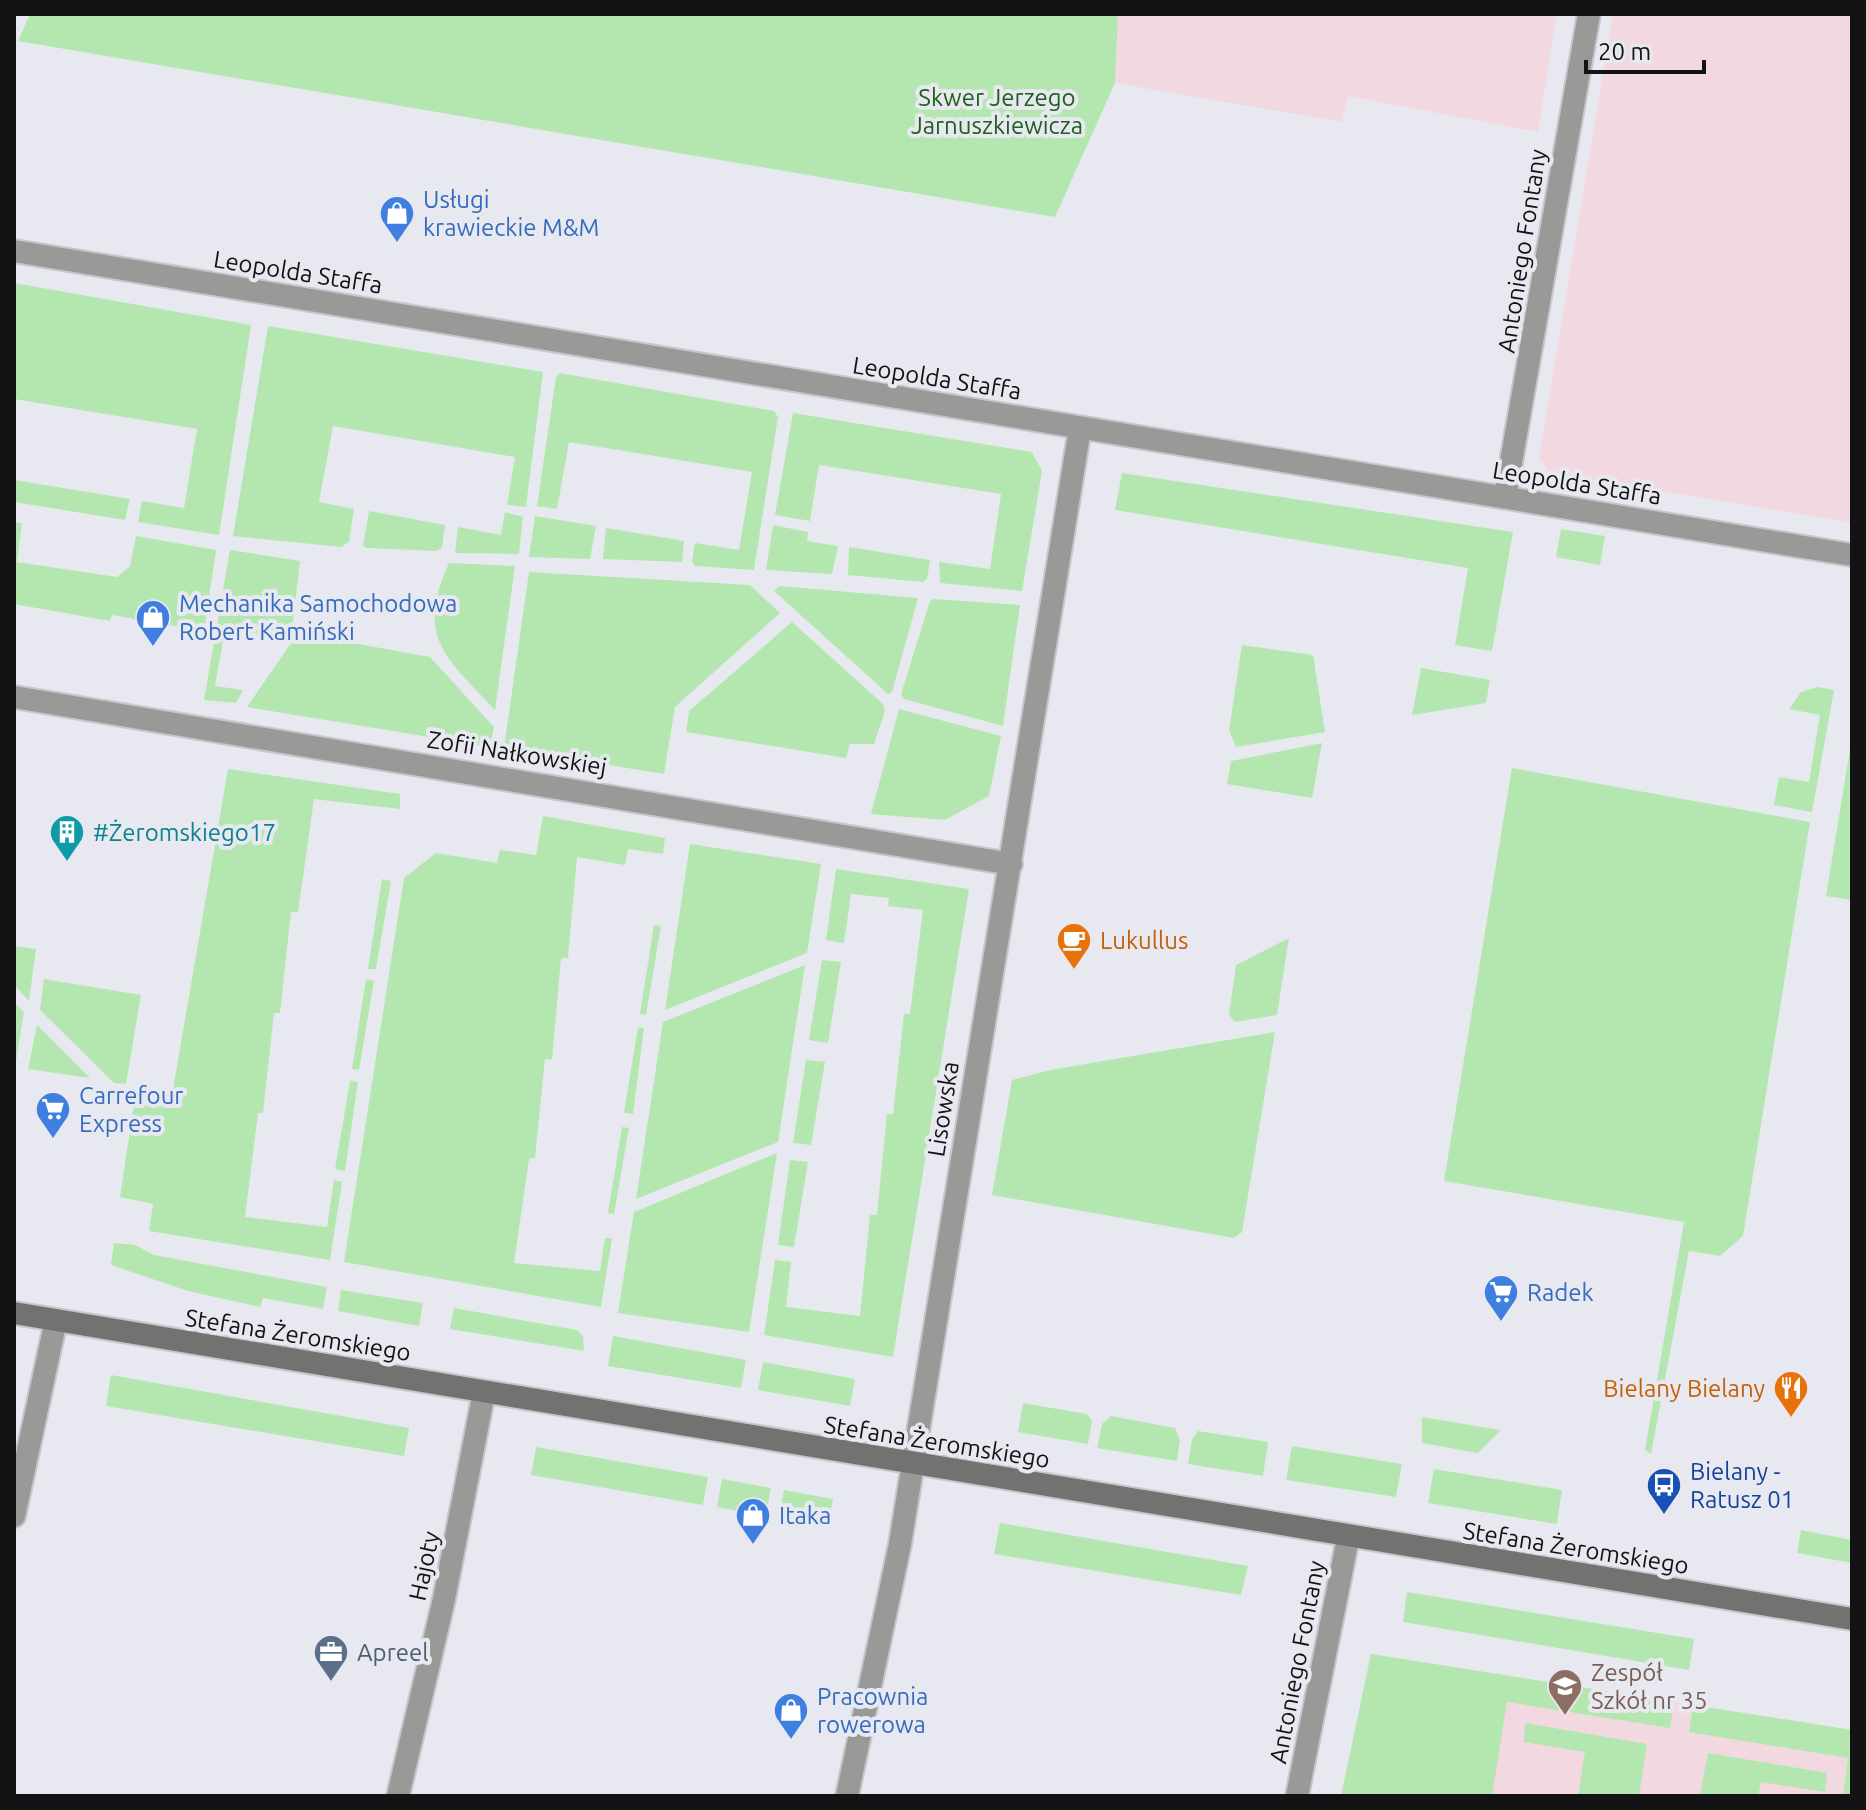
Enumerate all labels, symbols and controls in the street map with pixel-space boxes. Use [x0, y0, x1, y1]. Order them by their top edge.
scale bar [1586, 24, 1704, 74]
text: 20 m [1598, 38, 1651, 65]
park label: Skwer Jerzego Jarnuszkiewicza [911, 84, 1083, 139]
street label: Antoniego Fontany [1493, 147, 1552, 355]
place label: Usługi krawieckie M&M [423, 186, 599, 241]
shop icon: Usługi krawieckie M&M [378, 194, 416, 244]
street label: Leopolda Staffa [212, 245, 384, 299]
street label: Leopolda Staffa [851, 351, 1023, 405]
street label: Leopolda Staffa [1491, 456, 1663, 510]
place label: Mechanika Samochodowa Robert Kamiński [179, 590, 457, 645]
shop icon: Mechanika Samochodowa Robert Kamiński [134, 598, 172, 648]
street label: Zofii Nałkowskiej [425, 725, 609, 781]
building icon: #Żeromskiego17 [48, 813, 86, 863]
place label: #Żeromskiego17 [93, 819, 276, 846]
cafe icon: Lukullus [1055, 921, 1093, 971]
place label: Lukullus [1100, 927, 1188, 954]
street label: Lisowska [922, 1060, 964, 1158]
place label: Carrefour Express [79, 1082, 183, 1137]
supermarket icon: Carrefour Express [34, 1090, 72, 1140]
supermarket icon: Radek [1482, 1273, 1520, 1323]
place label: Radek [1527, 1279, 1594, 1306]
street label: Stefana Żeromskiego [183, 1304, 413, 1366]
restaurant icon: Bielany Bielany [1772, 1369, 1810, 1419]
place label: Bielany Bielany [1603, 1375, 1765, 1402]
street label: Stefana Żeromskiego [822, 1411, 1052, 1473]
place label: Bielany - Ratusz 01 [1690, 1458, 1794, 1513]
bus stop icon: Bielany - Ratusz 01 [1645, 1466, 1683, 1516]
shop icon: Itaka [734, 1496, 772, 1546]
place label: Itaka [779, 1502, 831, 1529]
street label: Stefana Żeromskiego [1461, 1517, 1691, 1579]
street label: Hajoty [404, 1529, 445, 1603]
street label: Antoniego Fontany [1264, 1558, 1330, 1766]
office icon: Apreel [312, 1633, 350, 1683]
place label: Apreel [357, 1639, 429, 1666]
place label: Zespół Szkół nr 35 [1591, 1659, 1708, 1714]
school or university icon: Zespół Szkół nr 35 [1546, 1667, 1584, 1717]
place label: Pracownia rowerowa [817, 1683, 928, 1738]
shop icon: Pracownia rowerowa [772, 1691, 810, 1741]

